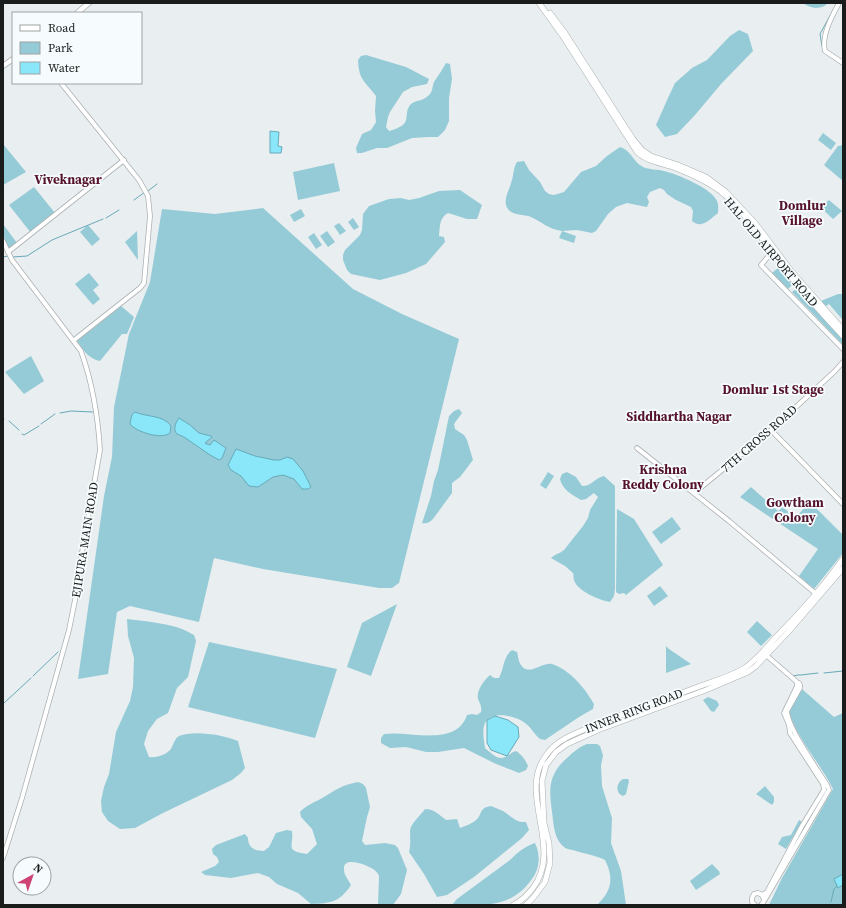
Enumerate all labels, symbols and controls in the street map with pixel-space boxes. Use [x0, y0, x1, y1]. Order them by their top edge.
legend [12, 12, 142, 84]
text: Road [48, 20, 75, 36]
text: Park [48, 40, 73, 56]
text: Water [48, 60, 80, 76]
district label: Viveknagar [34, 171, 103, 188]
street label: HAL OLD AIRPORT ROAD [720, 194, 822, 310]
district label: Domlur Village [779, 197, 826, 229]
district label: Domlur 1st Stage [722, 381, 824, 398]
street label: 7TH CROSS ROAD [718, 401, 800, 477]
district label: Siddhartha Nagar [626, 408, 733, 425]
district label: Krishna Reddy Colony [622, 461, 704, 493]
street label: EJIPURA MAIN ROAD [68, 481, 102, 599]
district label: Gowtham Colony [766, 494, 824, 526]
street label: INNER RING ROAD [583, 685, 685, 737]
north arrow [12, 856, 52, 896]
text: N [30, 860, 46, 877]

